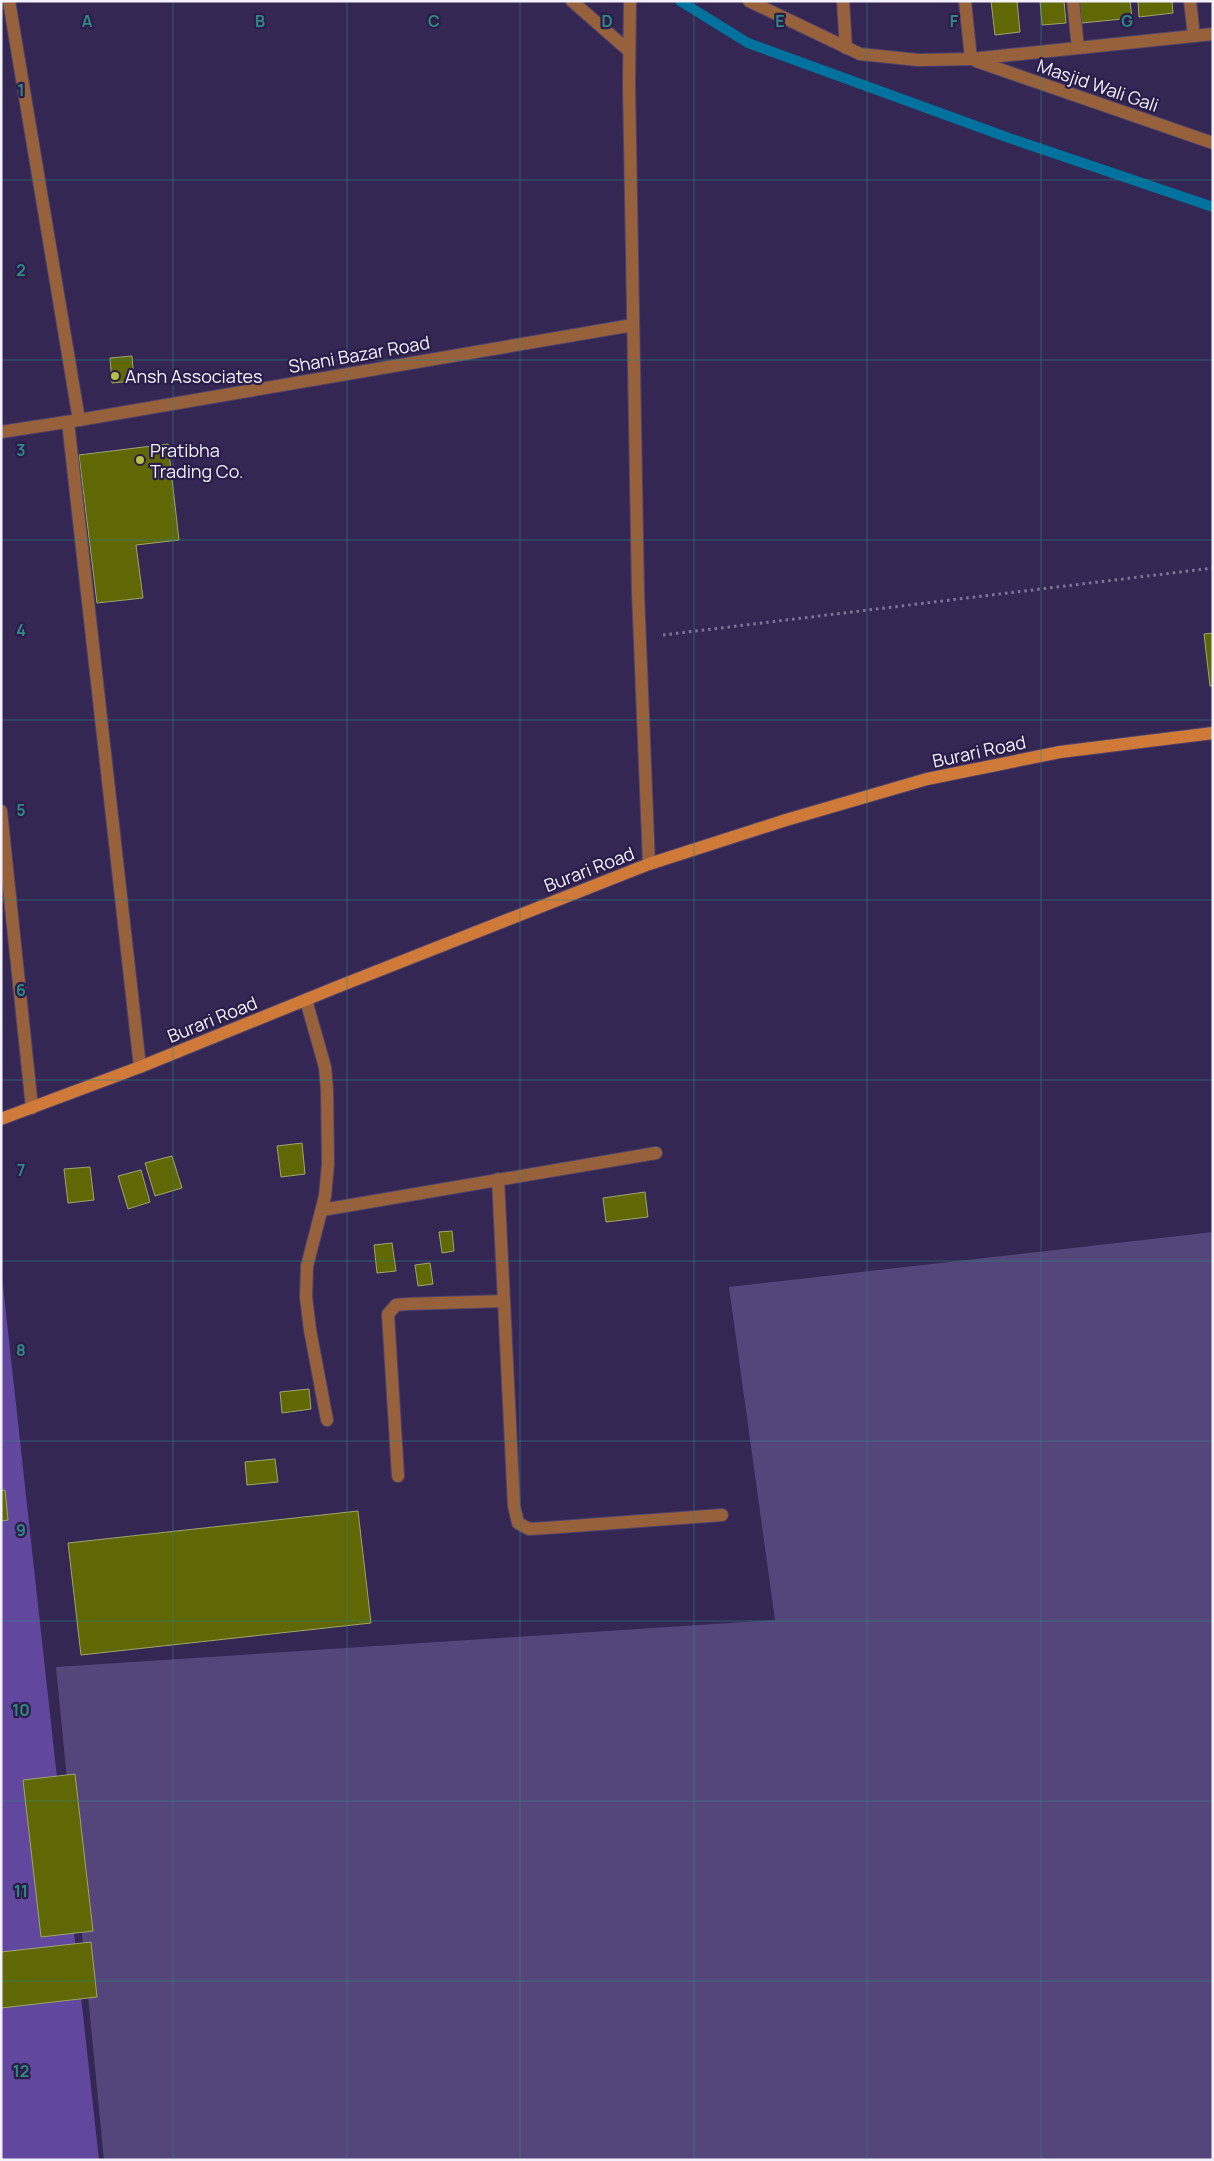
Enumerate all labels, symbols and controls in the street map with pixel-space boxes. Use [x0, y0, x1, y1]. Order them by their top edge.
text: A [82, 10, 93, 32]
text: B [255, 10, 265, 32]
text: C [428, 10, 440, 32]
text: D [601, 10, 613, 32]
text: E [775, 10, 785, 32]
text: F [950, 10, 959, 32]
text: G [1121, 10, 1133, 32]
street label: Masjid Wali Gali [1034, 53, 1162, 117]
text: 1 [17, 79, 25, 101]
text: 2 [16, 259, 26, 281]
street label: Shani Bazar Road [286, 330, 432, 378]
place label: Ansh Associates [125, 364, 263, 388]
marker: Ansh Associates [109, 370, 121, 382]
place label: Pratibha Trading Co. [150, 438, 244, 483]
text: 3 [16, 439, 26, 461]
marker: Pratibha Trading Co. [134, 454, 146, 466]
text: 4 [16, 619, 26, 641]
street label: Burari Road [930, 729, 1028, 773]
text: 5 [16, 799, 26, 821]
street label: Burari Road [540, 841, 638, 897]
text: 6 [16, 979, 26, 1001]
street label: Burari Road [164, 990, 260, 1048]
text: 7 [17, 1159, 25, 1181]
text: 8 [16, 1339, 26, 1361]
text: 9 [16, 1519, 26, 1541]
text: 10 [12, 1699, 30, 1721]
text: 11 [14, 1880, 28, 1902]
text: 12 [13, 2060, 29, 2082]

